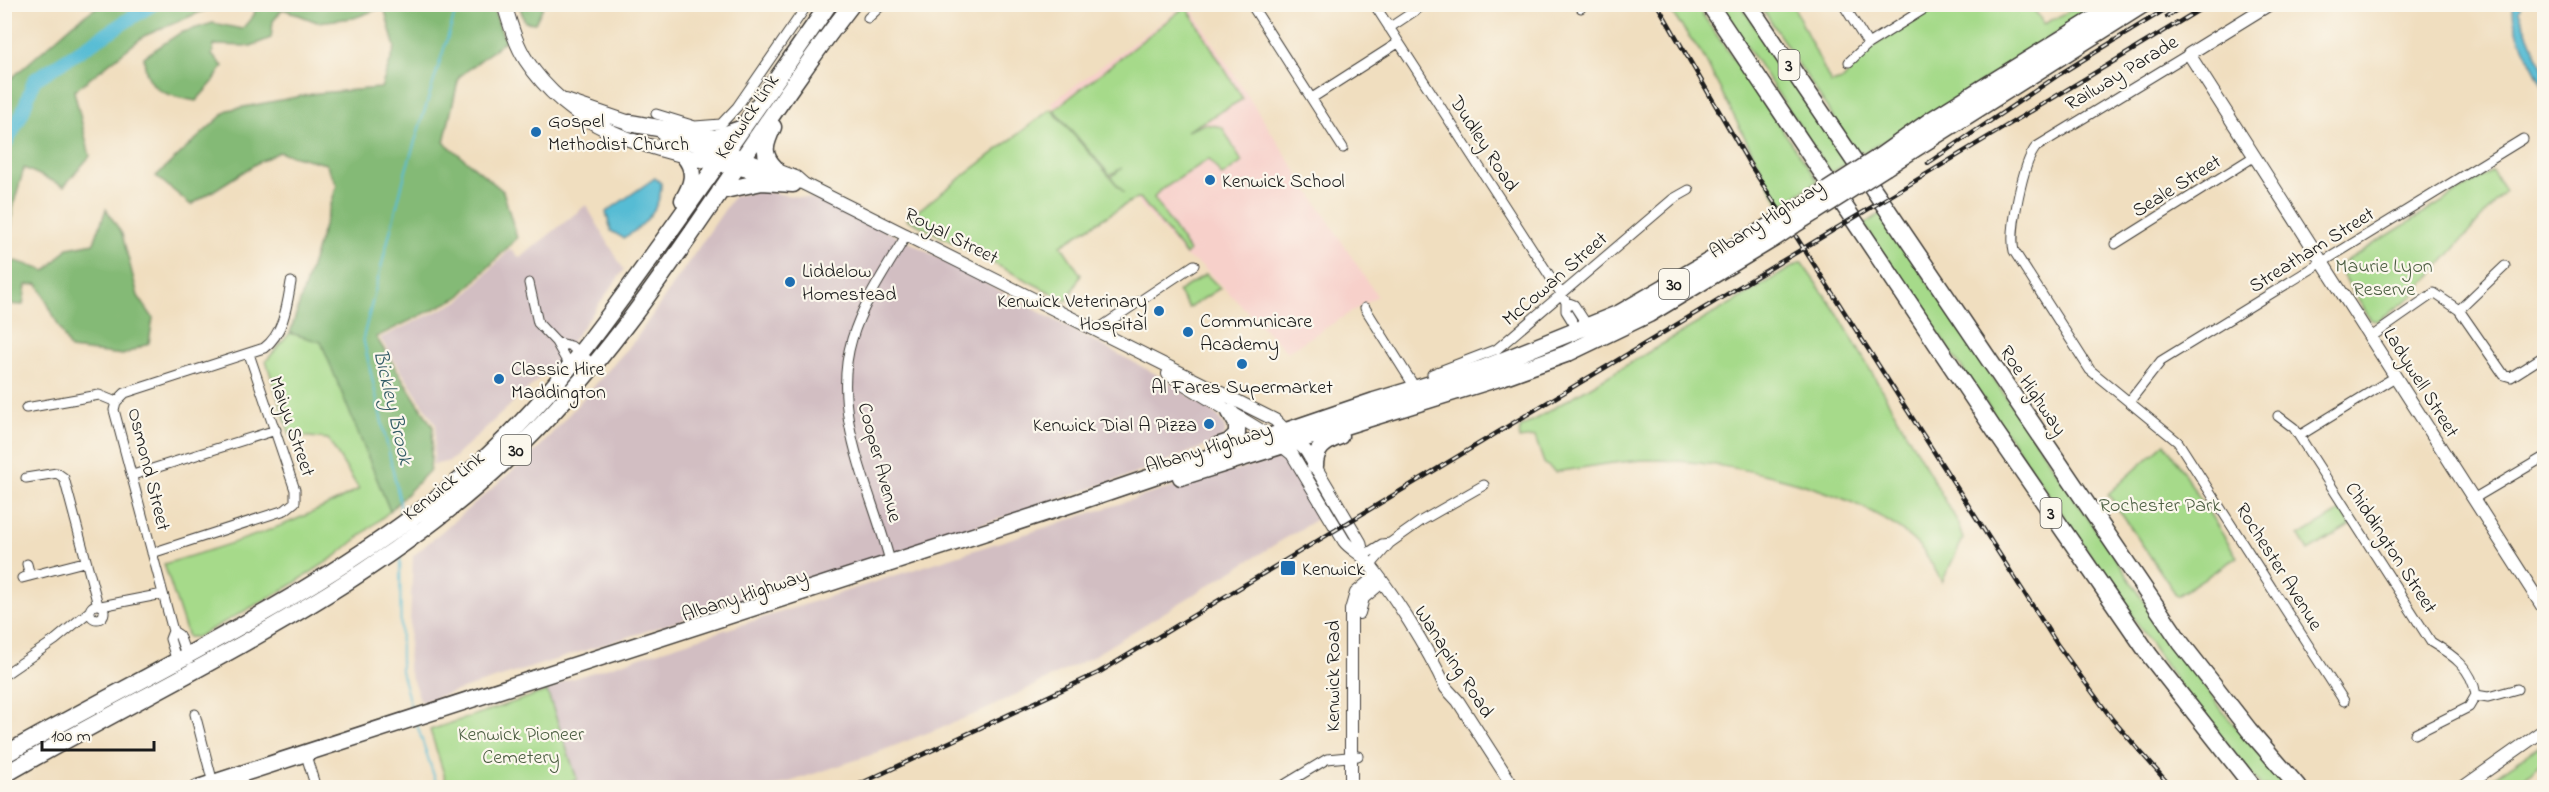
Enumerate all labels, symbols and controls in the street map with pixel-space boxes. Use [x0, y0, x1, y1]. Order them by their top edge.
street label: Railway Parade [2060, 29, 2184, 119]
road number: 3 [1778, 50, 1800, 80]
street label: Kenwick Link [709, 69, 787, 166]
street label: Dudley Road [1440, 90, 1525, 198]
place label: Gospel Methodist Church [548, 108, 689, 160]
marker: Gospel Methodist Church [529, 125, 543, 139]
street label: Seale Street [2127, 148, 2228, 226]
place label: Kenwick School [1222, 168, 1345, 197]
marker: Kenwick School [1203, 173, 1217, 187]
street label: Albany Highway [1704, 173, 1831, 268]
street label: Royal Street [899, 201, 1003, 273]
street label: Streatham Street [2244, 201, 2381, 301]
street label: McCowan Street [1496, 226, 1615, 334]
park label: Maurie Lyon Reserve [2335, 253, 2433, 305]
place label: Liddelow Homestead [802, 258, 896, 310]
road number: 30 [1659, 269, 1689, 299]
marker: Liddelow Homestead [783, 275, 797, 289]
place label: Kenwick Veterinary Hospital [997, 288, 1147, 340]
marker: Kenwick Veterinary Hospital [1152, 304, 1166, 318]
place label: Communicare Academy [1200, 308, 1312, 360]
street label: Ladywell Street [2375, 323, 2465, 444]
marker: Communicare Academy [1181, 325, 1195, 339]
street label: Roe Highway [1990, 340, 2073, 443]
water label: Bickley Brook [364, 347, 420, 469]
place label: Classic Hire Maddington [511, 356, 606, 409]
marker: Al Fares Supermarket [1235, 357, 1249, 371]
marker: Classic Hire Maddington [492, 372, 506, 386]
street label: Maiyu Street [260, 373, 321, 481]
place label: Al Fares Supermarket [1151, 374, 1333, 403]
street label: Cooper Avenue [849, 400, 908, 526]
street label: Osmond Street [118, 405, 177, 534]
place label: Kenwick Dial A Pizza [1033, 412, 1197, 441]
street label: Albany Highway [1142, 416, 1276, 483]
marker: Kenwick Dial A Pizza [1202, 417, 1216, 431]
road number: 30 [501, 435, 531, 465]
street label: Kenwick Link [398, 445, 492, 529]
street label: Chiddington Street [2336, 477, 2443, 621]
park label: Rochester Park [2099, 492, 2221, 521]
road number: 3 [2040, 498, 2062, 528]
street label: Rochester Avenue [2227, 498, 2329, 637]
place label: Kenwick [1302, 556, 1365, 585]
marker: Kenwick [1279, 559, 1297, 577]
street label: Albany Highway [678, 562, 812, 631]
street label: Wanaping Road [1405, 600, 1500, 725]
street label: Kenwick Road [1320, 620, 1349, 732]
scale bar [42, 714, 154, 752]
park label: Kenwick Pioneer Cemetery [458, 721, 585, 773]
text: 100 m [51, 724, 91, 750]

